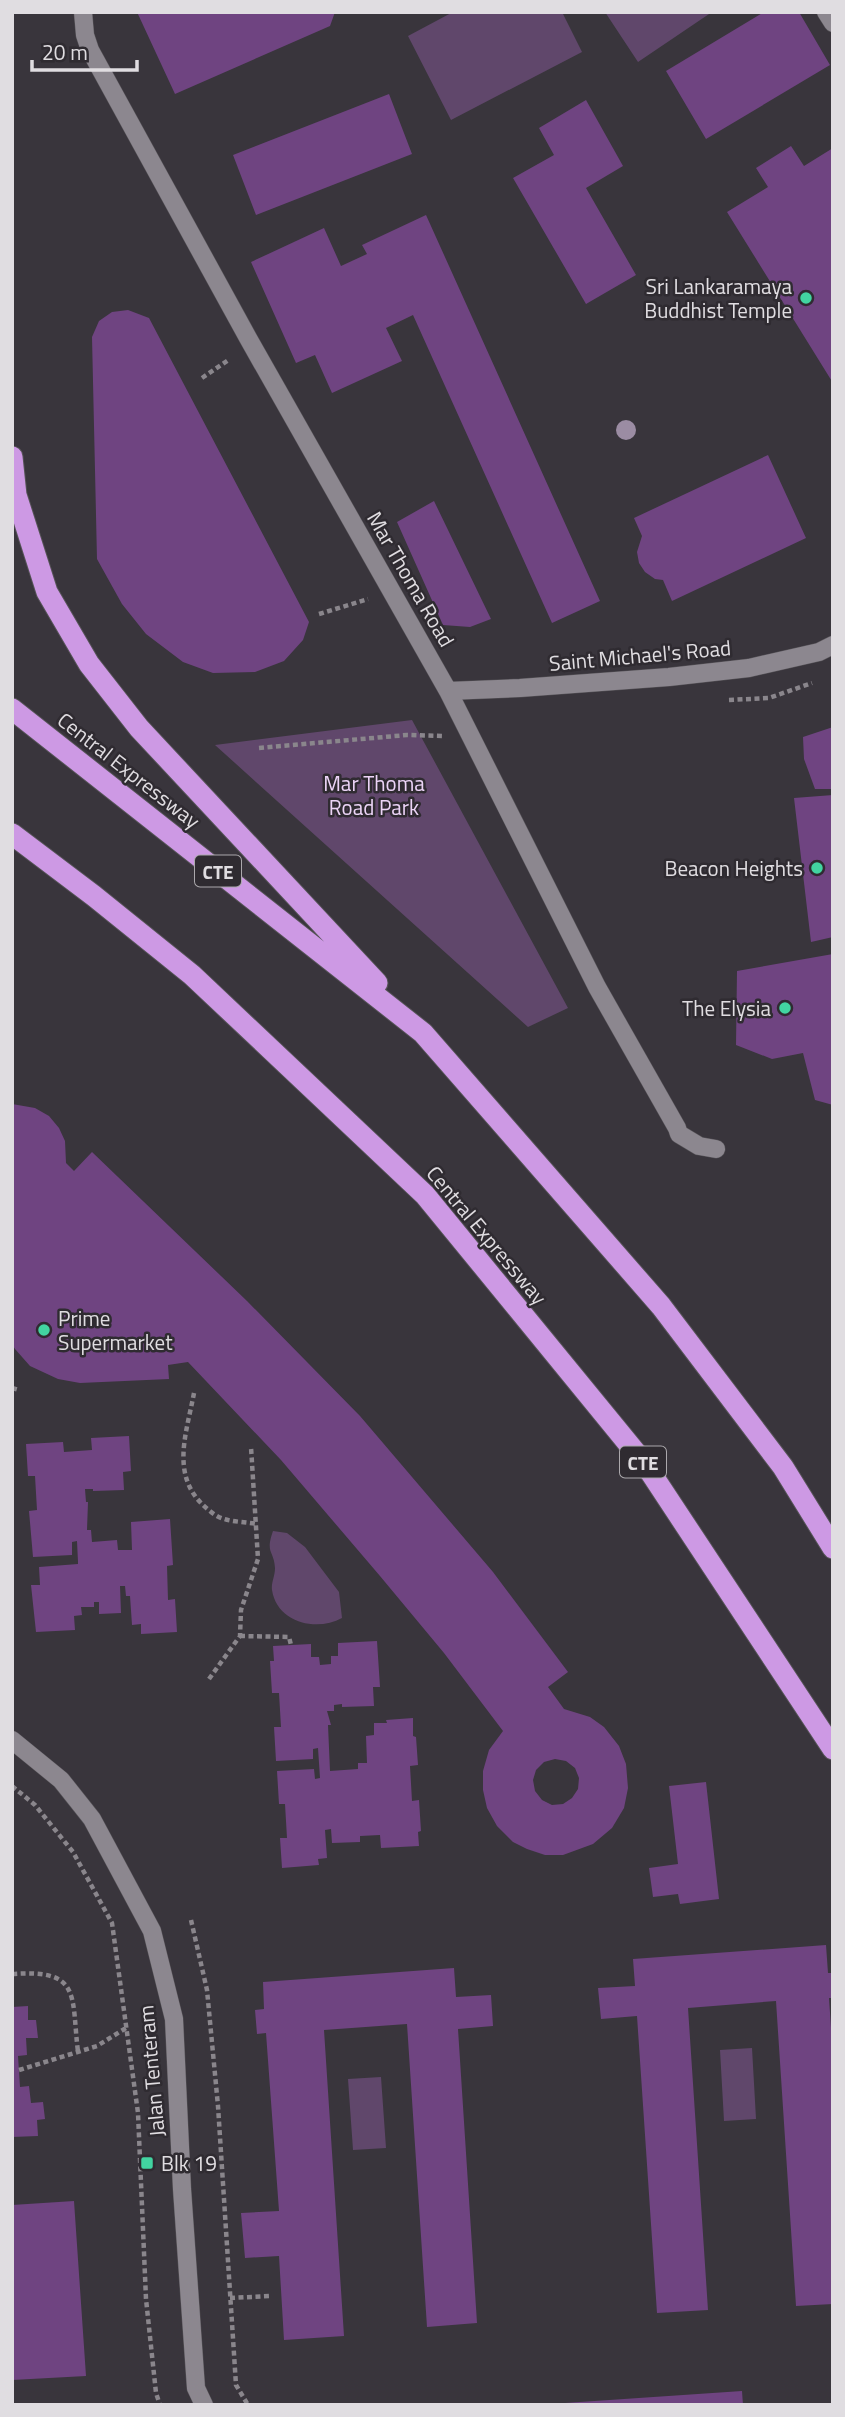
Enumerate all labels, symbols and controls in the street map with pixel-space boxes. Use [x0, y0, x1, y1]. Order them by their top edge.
scale bar [32, 28, 136, 72]
text: 20 m [42, 36, 88, 68]
place label: Sri Lankaramaya Buddhist Temple [644, 270, 792, 326]
marker: Sri Lankaramaya Buddhist Temple [798, 290, 814, 306]
street label: Mar Thoma Road [359, 505, 463, 653]
street label: Saint Michael's Road [548, 631, 732, 679]
street label: Central Expressway [51, 704, 207, 836]
park label: Mar Thoma Road Park [323, 767, 425, 823]
place label: Beacon Heights [665, 852, 803, 884]
road number: CTE [195, 856, 241, 886]
marker: Beacon Heights [809, 860, 825, 876]
place label: The Elysia [682, 992, 771, 1024]
marker: The Elysia [777, 1000, 793, 1016]
street label: Central Expressway [419, 1158, 555, 1312]
place label: Prime Supermarket [58, 1302, 173, 1358]
marker: Prime Supermarket [36, 1322, 52, 1338]
road number: CTE [620, 1446, 666, 1478]
street label: Jalan Tenteram [129, 2004, 173, 2138]
place label: Blk 19 [161, 2147, 217, 2179]
marker: Blk 19 [139, 2155, 155, 2171]

